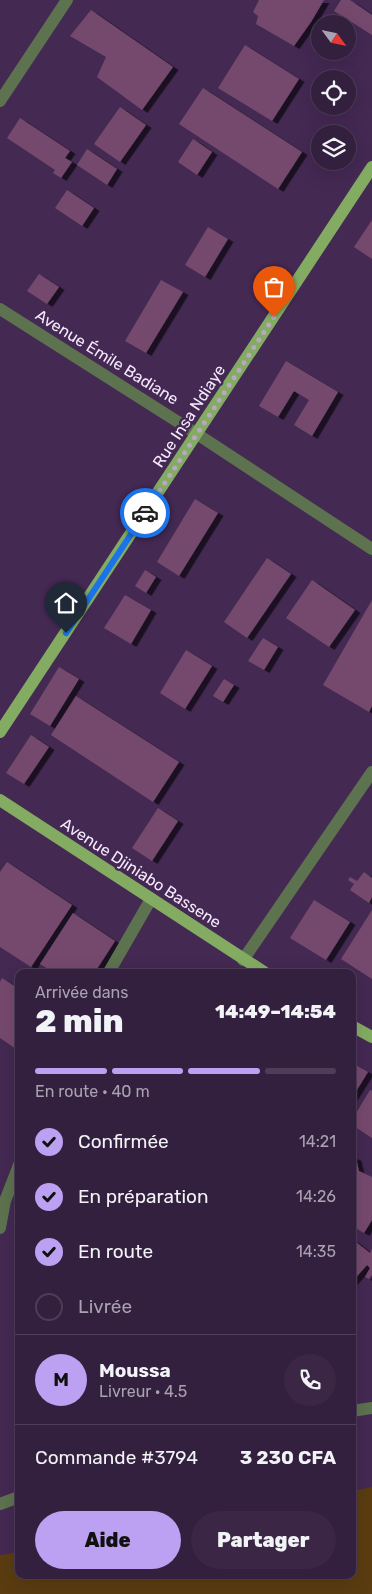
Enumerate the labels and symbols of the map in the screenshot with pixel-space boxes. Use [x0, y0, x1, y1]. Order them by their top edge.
north arrow [311, 15, 356, 60]
pin [253, 266, 295, 317]
street label: Avenue Émile Badiane [32, 305, 182, 409]
street label: Rue Insa Ndiaye [149, 361, 229, 471]
courier [120, 488, 170, 538]
pin [45, 582, 87, 633]
street label: Avenue Djiniabo Bassene [57, 814, 225, 932]

